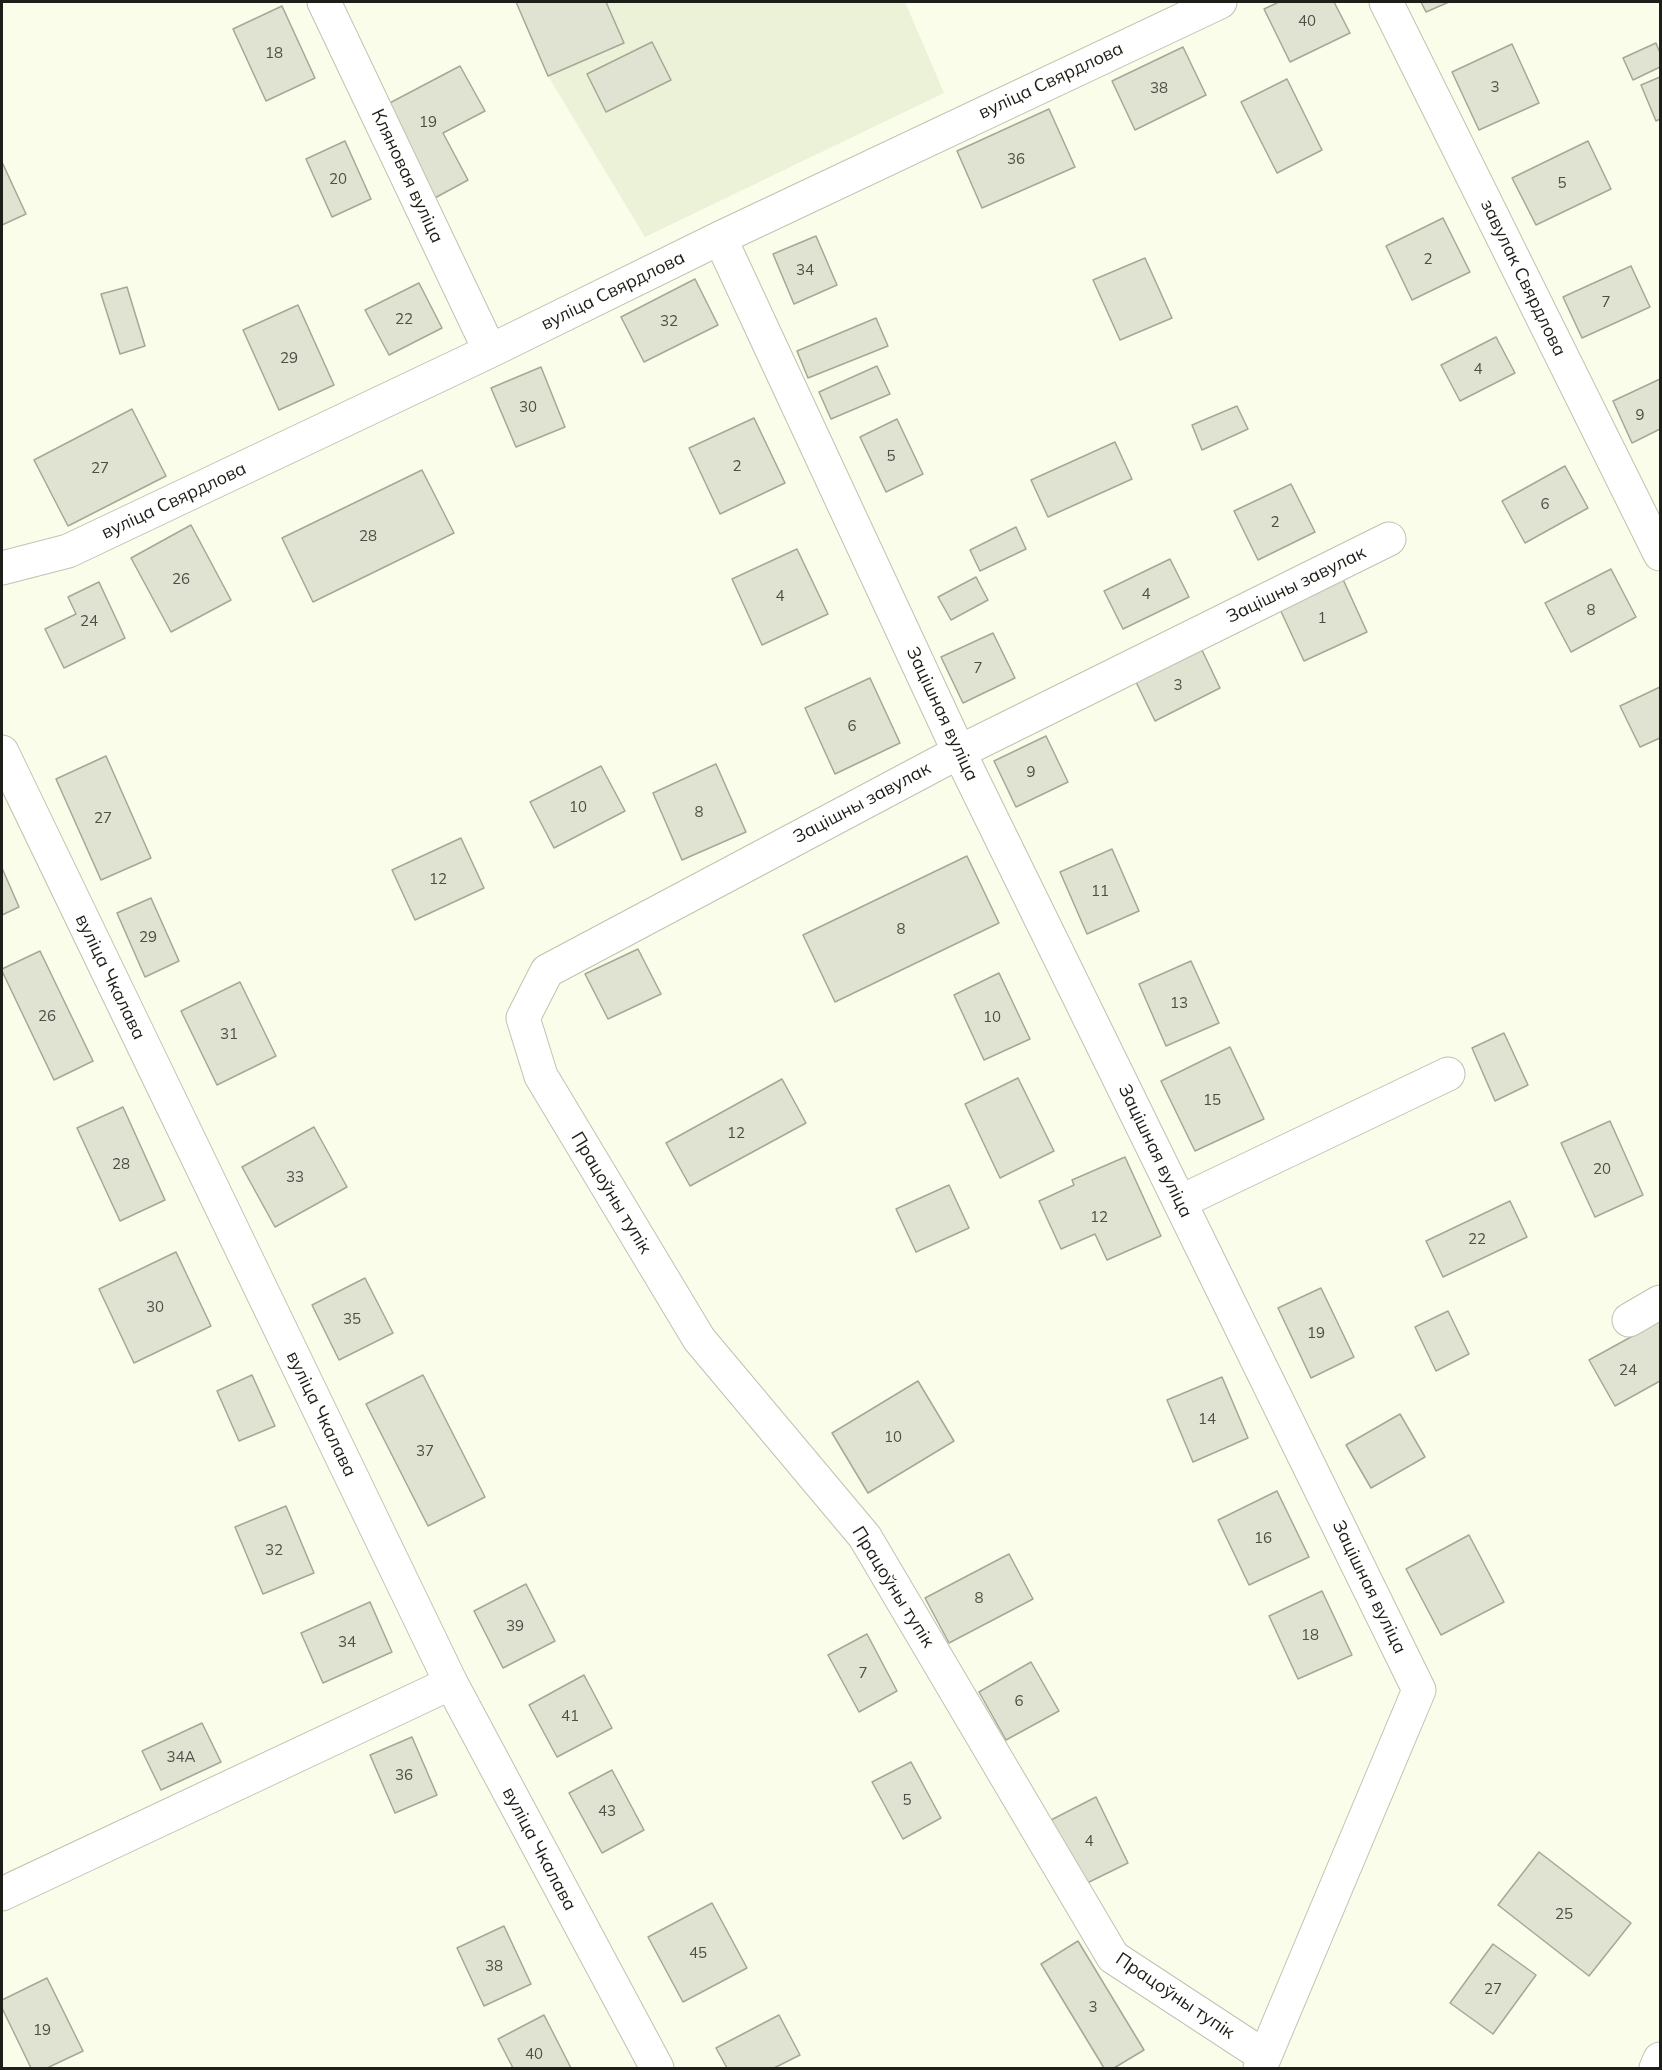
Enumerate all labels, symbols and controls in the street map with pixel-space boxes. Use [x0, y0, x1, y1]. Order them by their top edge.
house number: 40 [1298, 12, 1316, 30]
street label: вуліца Свярдлова [975, 38, 1127, 124]
house number: 18 [265, 44, 283, 62]
house number: 3 [1491, 78, 1499, 96]
house number: 38 [1150, 79, 1168, 97]
street label: Кляновая вуліца [366, 106, 448, 246]
house number: 19 [419, 113, 437, 131]
house number: 36 [1007, 150, 1025, 168]
house number: 20 [329, 170, 347, 188]
house number: 5 [1558, 174, 1566, 192]
street label: завулак Свярдлова [1476, 196, 1570, 360]
street label: вуліца Свярдлова [538, 247, 688, 335]
house number: 2 [1424, 250, 1432, 268]
house number: 34 [796, 261, 814, 279]
house number: 7 [1602, 293, 1610, 311]
house number: 22 [395, 310, 413, 328]
house number: 32 [660, 312, 678, 330]
house number: 29 [280, 349, 298, 367]
house number: 4 [1474, 360, 1482, 378]
house number: 30 [519, 398, 537, 416]
house number: 9 [1636, 406, 1644, 424]
house number: 5 [887, 447, 895, 465]
house number: 2 [733, 457, 741, 475]
street label: вуліца Свярдлова [98, 458, 250, 544]
house number: 27 [91, 459, 109, 477]
house number: 6 [1541, 495, 1549, 513]
house number: 2 [1271, 513, 1279, 531]
house number: 28 [359, 527, 377, 545]
street label: Зацішны завулак [1223, 542, 1369, 628]
house number: 26 [172, 570, 190, 588]
house number: 4 [1142, 585, 1150, 603]
house number: 4 [776, 587, 784, 605]
house number: 8 [1587, 601, 1595, 619]
house number: 1 [1318, 609, 1326, 627]
house number: 24 [80, 612, 98, 630]
street label: Зацішная вуліца [901, 644, 983, 784]
house number: 7 [974, 659, 982, 677]
house number: 3 [1174, 676, 1182, 694]
house number: 6 [848, 717, 856, 735]
street label: Зацішны завулак [790, 758, 934, 848]
house number: 9 [1027, 763, 1035, 781]
house number: 10 [569, 798, 587, 816]
house number: 8 [695, 803, 703, 821]
house number: 27 [94, 809, 112, 827]
house number: 12 [429, 870, 447, 888]
house number: 11 [1091, 882, 1109, 900]
street label: вуліца Чкалава [70, 911, 150, 1043]
house number: 8 [897, 920, 905, 938]
house number: 29 [139, 928, 157, 946]
house number: 13 [1170, 994, 1188, 1012]
house number: 26 [38, 1007, 56, 1025]
house number: 10 [983, 1008, 1001, 1026]
house number: 31 [220, 1025, 238, 1043]
street label: Зацішная вуліца [1113, 1081, 1197, 1221]
house number: 15 [1203, 1091, 1221, 1109]
house number: 12 [727, 1124, 745, 1142]
street label: Працоўны тупік [566, 1128, 656, 1258]
house number: 28 [112, 1155, 130, 1173]
house number: 20 [1593, 1160, 1611, 1178]
house number: 33 [286, 1168, 304, 1186]
house number: 12 [1090, 1208, 1108, 1226]
house number: 22 [1468, 1230, 1486, 1248]
house number: 30 [146, 1298, 164, 1316]
house number: 35 [343, 1310, 361, 1328]
house number: 19 [1307, 1324, 1325, 1342]
street label: вуліца Чкалава [281, 1348, 361, 1480]
house number: 24 [1619, 1361, 1637, 1379]
house number: 14 [1198, 1410, 1216, 1428]
house number: 10 [884, 1428, 902, 1446]
house number: 37 [416, 1442, 434, 1460]
street label: Зацішная вуліца [1327, 1517, 1411, 1657]
street label: Працоўны тупік [847, 1523, 939, 1651]
house number: 16 [1254, 1529, 1272, 1547]
house number: 32 [265, 1541, 283, 1559]
house number: 8 [975, 1589, 983, 1607]
house number: 39 [506, 1617, 524, 1635]
house number: 18 [1301, 1626, 1319, 1644]
house number: 34 [338, 1633, 356, 1651]
house number: 7 [859, 1664, 867, 1682]
house number: 6 [1015, 1692, 1023, 1710]
house number: 41 [561, 1707, 579, 1725]
house number: 34А [166, 1748, 196, 1766]
house number: 36 [395, 1766, 413, 1784]
street label: вуліца Чкалава [497, 1784, 581, 1914]
house number: 5 [903, 1791, 911, 1809]
house number: 43 [598, 1802, 616, 1820]
house number: 4 [1085, 1832, 1093, 1850]
house number: 25 [1555, 1905, 1573, 1923]
house number: 45 [689, 1944, 707, 1962]
street label: Працоўны тупік [1112, 1948, 1238, 2044]
house number: 38 [485, 1957, 503, 1975]
house number: 27 [1484, 1980, 1502, 1998]
house number: 3 [1089, 1998, 1097, 2016]
house number: 19 [33, 2021, 51, 2039]
house number: 40 [525, 2045, 543, 2063]

